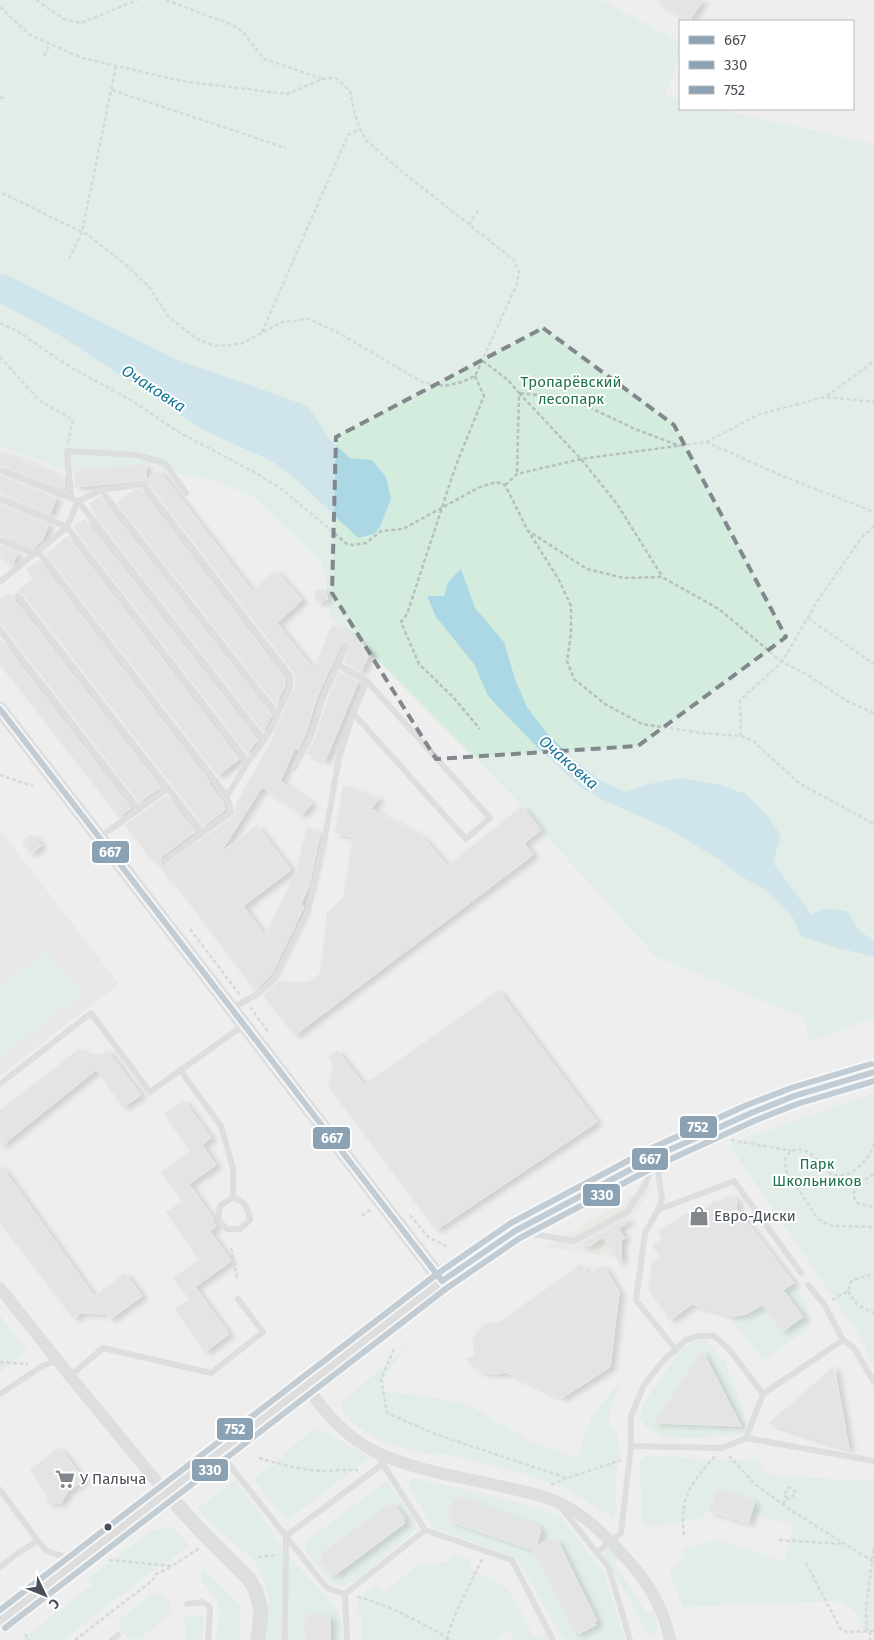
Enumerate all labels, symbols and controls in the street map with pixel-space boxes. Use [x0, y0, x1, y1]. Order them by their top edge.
legend [679, 20, 854, 110]
text: 667 [724, 31, 747, 49]
text: 330 [724, 56, 747, 74]
text: 752 [724, 81, 745, 99]
water label: Очаковка [118, 361, 189, 416]
park label: Тропарёвский лесопарк [521, 373, 621, 408]
water label: Очаковка [535, 731, 602, 793]
line badge: 667 [91, 840, 130, 864]
text: 667 [99, 844, 121, 861]
line badge: 752 [679, 1115, 718, 1139]
text: 752 [688, 1119, 708, 1136]
line badge: 667 [312, 1126, 351, 1150]
text: 667 [321, 1130, 343, 1147]
line badge: 667 [631, 1147, 669, 1171]
text: 667 [639, 1151, 661, 1168]
park label: Парк Школьников [772, 1155, 862, 1190]
line badge: 330 [582, 1183, 621, 1207]
text: 330 [590, 1187, 613, 1204]
shop icon: Евро-Диски [688, 1205, 710, 1227]
place label: Евро-Диски [714, 1207, 796, 1225]
line badge: 752 [216, 1417, 254, 1441]
text: 752 [225, 1421, 245, 1438]
line badge: 330 [191, 1458, 229, 1482]
text: 330 [198, 1462, 221, 1479]
supermarket icon: У Палыча [54, 1468, 76, 1490]
place label: У Палыча [80, 1470, 146, 1488]
unlabelled marker [103, 1522, 113, 1532]
north arrow [20, 1570, 70, 1620]
text: С [45, 1595, 63, 1612]

